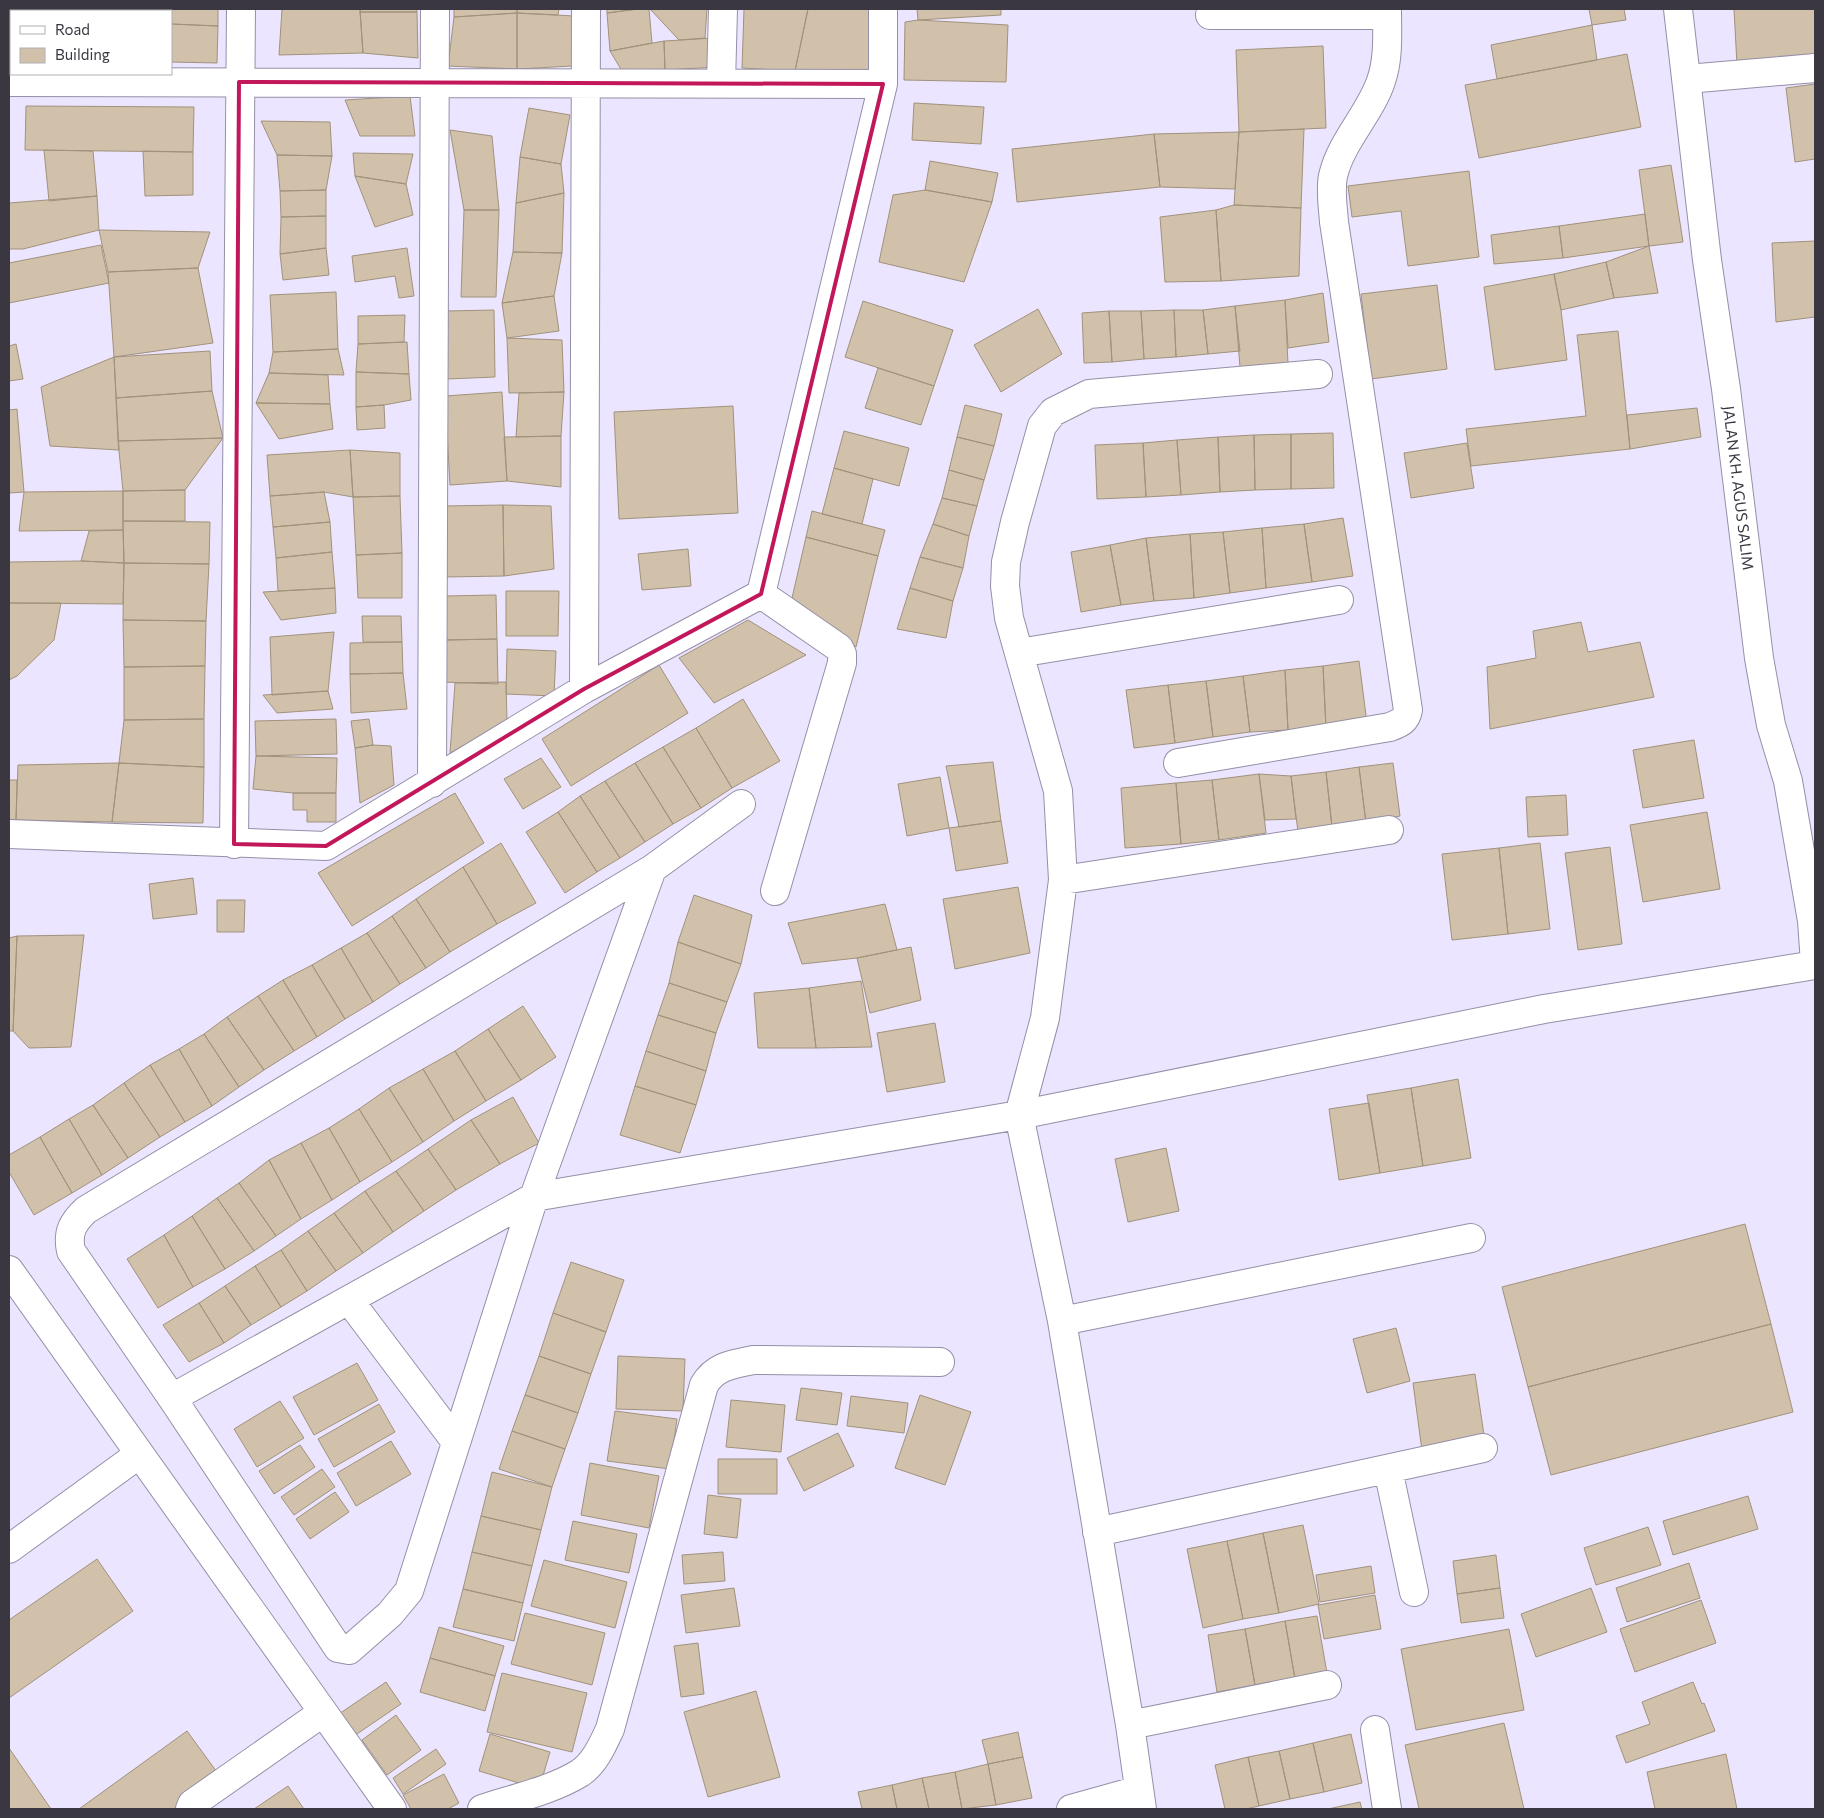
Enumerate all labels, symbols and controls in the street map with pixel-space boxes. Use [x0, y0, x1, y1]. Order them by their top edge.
legend [10, 10, 172, 75]
text: Road [55, 20, 90, 38]
text: Building [55, 45, 110, 63]
street label: JALAN KH. AGUS SALIM [1720, 405, 1758, 571]

